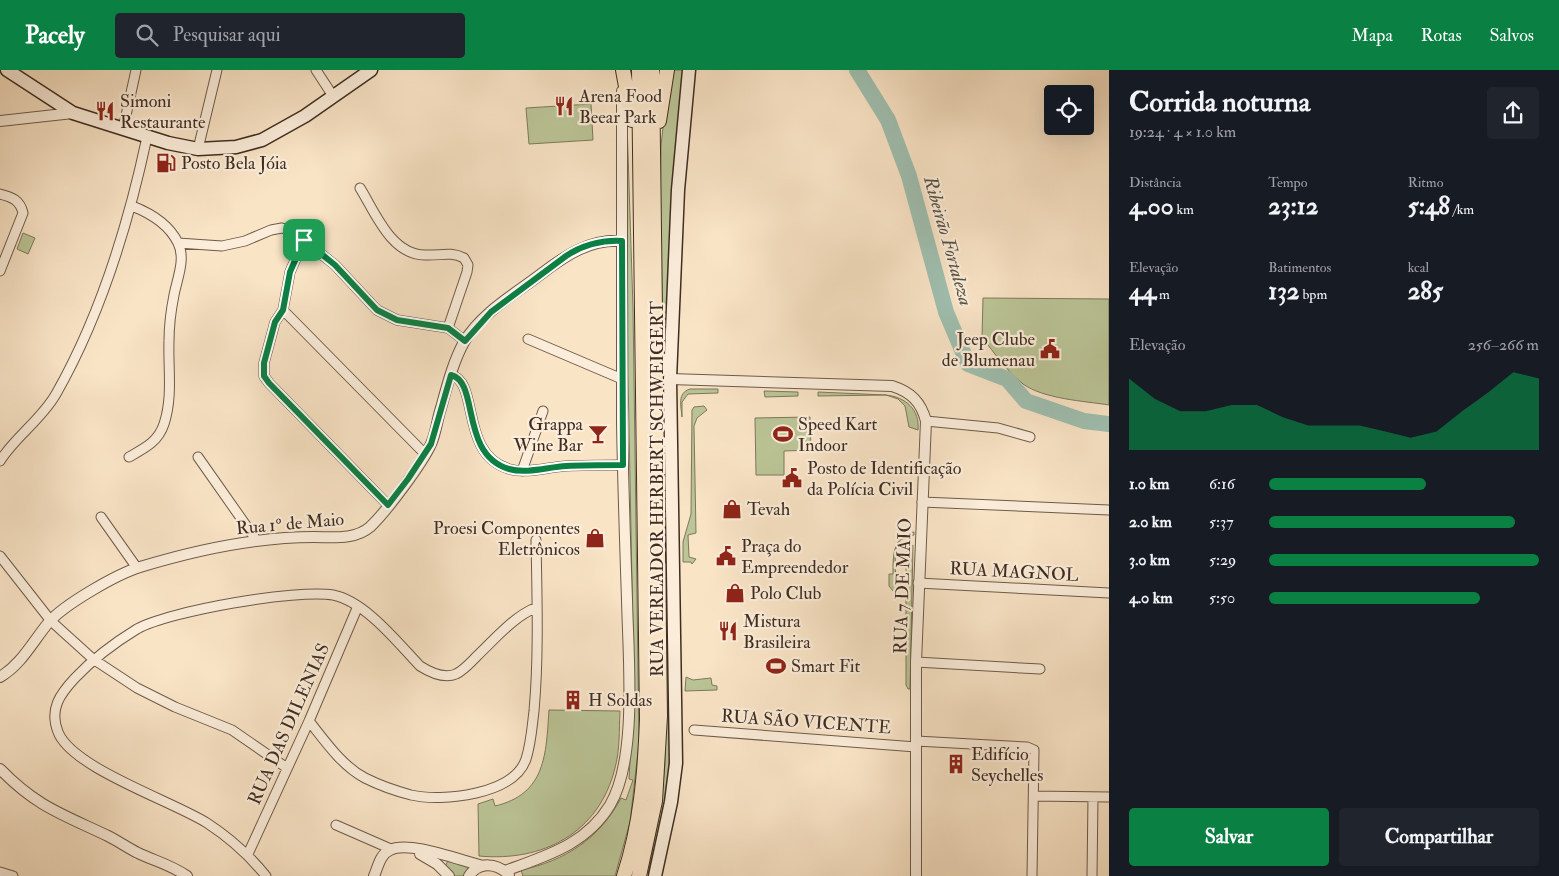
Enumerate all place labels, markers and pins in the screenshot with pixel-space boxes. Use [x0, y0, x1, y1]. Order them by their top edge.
place label: Arena Food Beear Park [578, 85, 662, 129]
place label: Simoni Restaurante [120, 90, 206, 134]
restaurant icon: Arena Food Beear Park [553, 95, 575, 117]
restaurant icon: Simoni Restaurante [94, 100, 116, 122]
fuel station icon: Posto Bela Jóia [155, 152, 177, 174]
place label: Posto Bela Jóia [181, 152, 288, 175]
pin [283, 219, 325, 261]
place label: Jeep Clube de Blumenau [942, 328, 1035, 372]
public building icon: Jeep Clube de Blumenau [1039, 338, 1061, 360]
place label: Grappa Wine Bar [512, 413, 584, 457]
place label: Speed Kart Indoor [798, 413, 877, 457]
bar icon: Grappa Wine Bar [587, 423, 609, 445]
sports icon: Speed Kart Indoor [772, 423, 794, 445]
place label: Posto de Identificação da Polícia Civil [807, 457, 962, 501]
public building icon: Posto de Identificação da Polícia Civil [781, 467, 803, 489]
shop icon: Tevah [721, 498, 743, 520]
place label: Tevah [747, 498, 791, 521]
place label: Proesi Componentes Eletrônicos [433, 517, 580, 561]
shop icon: Proesi Componentes Eletrônicos [584, 527, 606, 549]
place label: Praça do Empreendedor [741, 535, 849, 579]
public building icon: Praça do Empreendedor [715, 545, 737, 567]
shop icon: Polo Club [724, 582, 746, 604]
place label: Polo Club [750, 582, 822, 605]
place label: Mistura Brasileira [743, 610, 811, 654]
restaurant icon: Mistura Brasileira [717, 620, 739, 642]
sports icon: Smart Fit [765, 655, 787, 677]
place label: Smart Fit [791, 655, 861, 678]
building icon: H Soldas [562, 689, 584, 711]
place label: H Soldas [588, 689, 652, 712]
place label: Edifício Seychelles [971, 743, 1043, 787]
building icon: Edifício Seychelles [945, 753, 967, 775]

